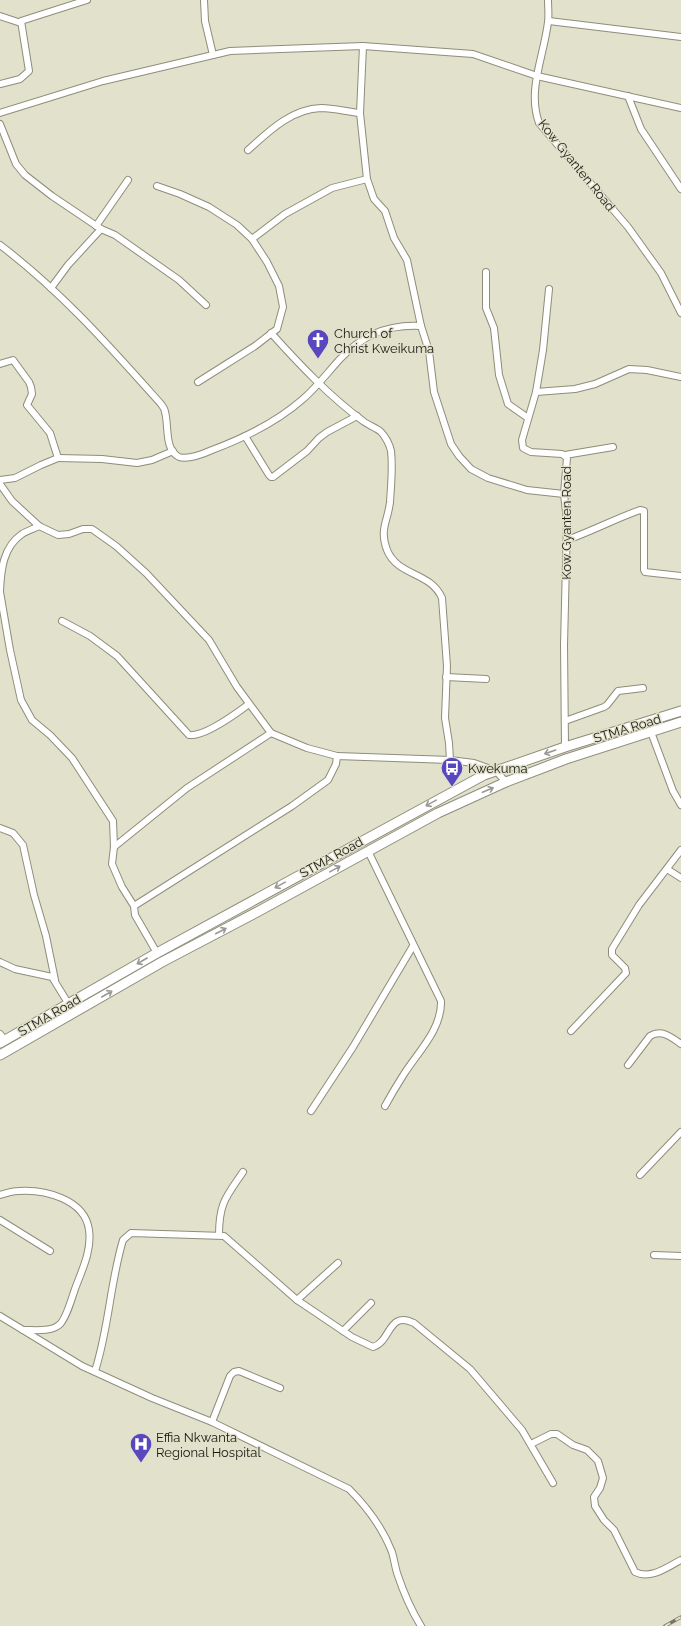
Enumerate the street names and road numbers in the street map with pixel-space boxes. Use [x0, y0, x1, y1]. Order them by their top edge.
street label: Kow Gyanten Road [535, 116, 618, 214]
street label: Kow Gyanten Road [559, 466, 574, 580]
street label: STMA Road [591, 711, 663, 746]
street label: STMA Road [297, 834, 366, 881]
street label: STMA Road [15, 991, 83, 1039]

